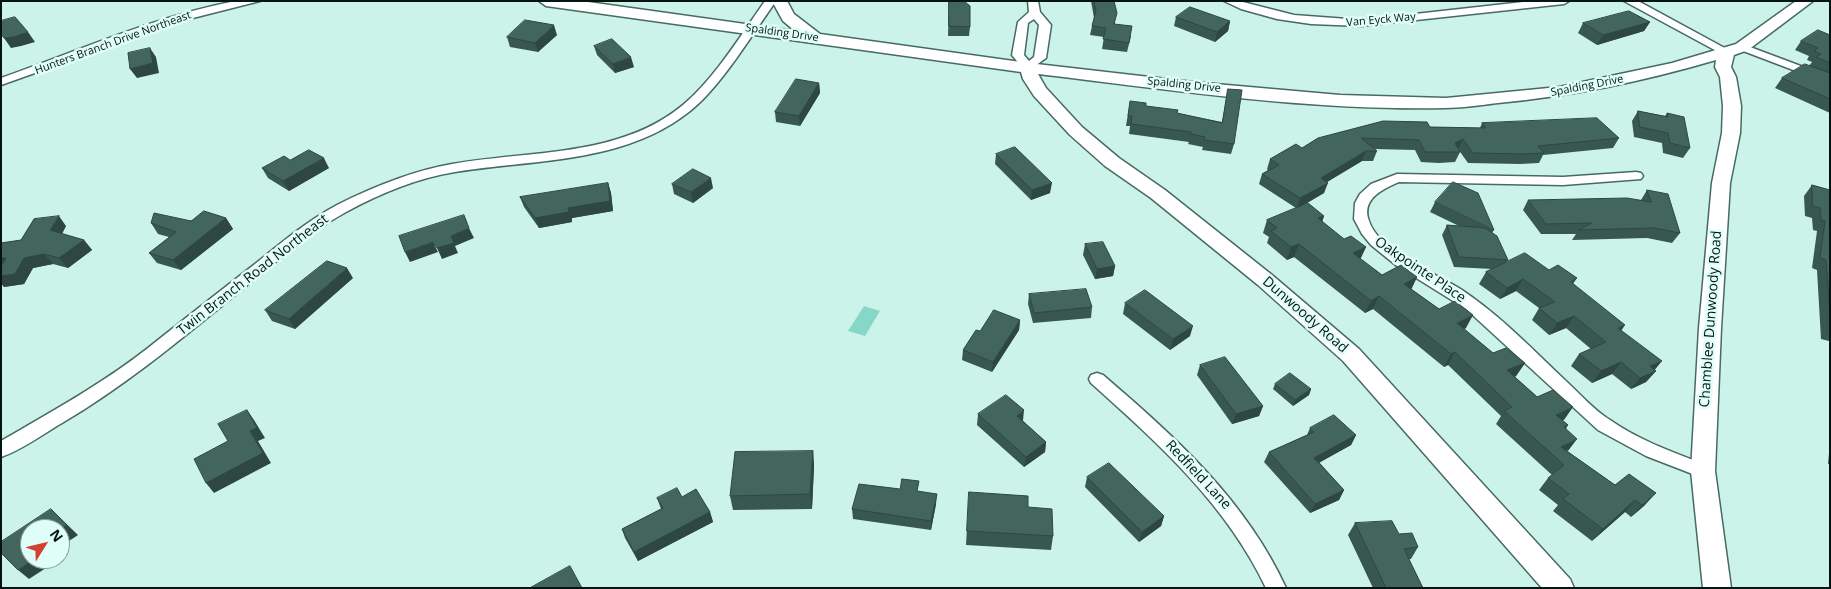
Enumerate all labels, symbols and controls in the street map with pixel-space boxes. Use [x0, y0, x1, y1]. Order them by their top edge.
street label: Hunters Branch Drive Northeast [33, 9, 193, 77]
street label: Van Eyck Way [1346, 10, 1416, 30]
street label: Spalding Drive [745, 21, 819, 45]
street label: Spalding Drive [1550, 72, 1624, 100]
street label: Spalding Drive [1147, 75, 1221, 95]
street label: Twin Branch Road Northeast [174, 211, 332, 339]
street label: Chamblee Dunwoody Road [1696, 230, 1726, 408]
street label: Oakpointe Place [1371, 233, 1469, 307]
street label: Dunwoody Road [1259, 273, 1351, 357]
street label: Redfield Lane [1162, 437, 1234, 513]
north arrow [20, 519, 70, 569]
text: N [46, 525, 68, 546]

